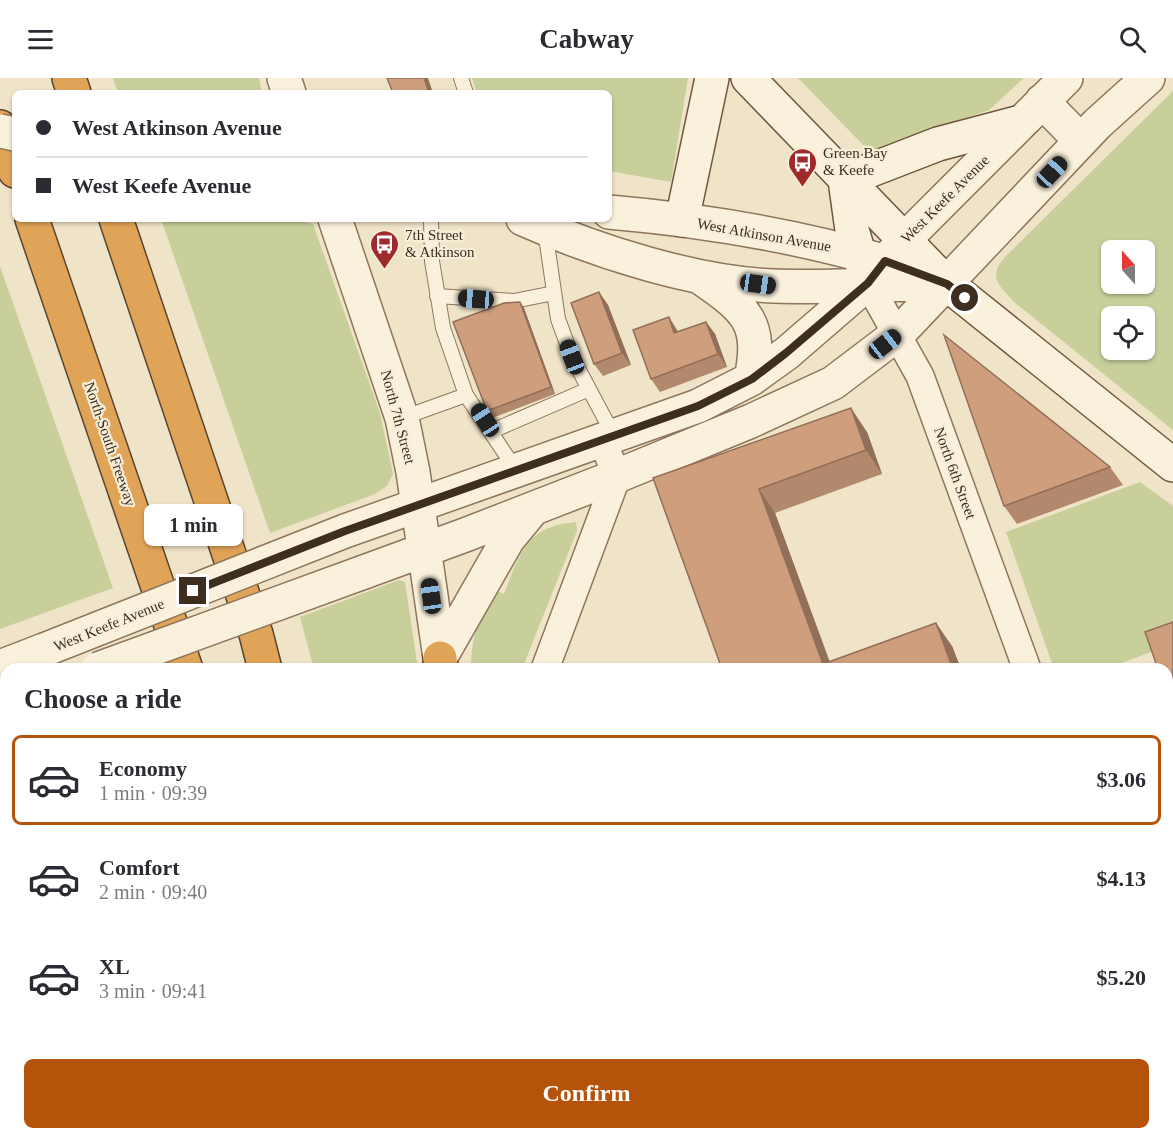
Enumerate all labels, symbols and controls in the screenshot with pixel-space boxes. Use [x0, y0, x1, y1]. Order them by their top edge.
icon: menu [24, 23, 57, 56]
icon: search [1116, 23, 1149, 56]
text: Cabway [539, 24, 634, 54]
text: West Atkinson Avenue [72, 115, 282, 140]
place label: Green Bay & Keefe [823, 145, 888, 178]
bus stop icon: Green Bay & Keefe [786, 146, 818, 188]
street label: West Keefe Avenue [898, 152, 992, 246]
car [1033, 153, 1071, 191]
text: West Keefe Avenue [72, 173, 251, 198]
street label: West Atkinson Avenue [696, 215, 833, 255]
place label: 7th Street & Atkinson [405, 227, 475, 260]
bus stop icon: 7th Street & Atkinson [368, 228, 400, 270]
north arrow [1101, 240, 1155, 294]
map controls [1101, 240, 1155, 360]
car [739, 273, 777, 295]
route start [951, 284, 978, 311]
car [457, 289, 495, 309]
button: locate [1101, 306, 1155, 360]
car [865, 326, 905, 362]
car [557, 337, 587, 377]
street label: North 7th Street [378, 368, 418, 467]
street label: North-South Freeway [81, 380, 139, 509]
car [468, 400, 502, 440]
street label: North 6th Street [931, 425, 979, 522]
callout: 1 min [144, 504, 242, 546]
text: 1 min [169, 514, 218, 536]
route end [179, 577, 206, 604]
car [420, 577, 442, 615]
street label: West Keefe Avenue [51, 595, 167, 654]
text: Choose a ride [24, 684, 182, 714]
icon: car [27, 753, 81, 807]
text: Economy [99, 756, 187, 781]
text: $3.06 [1097, 767, 1146, 792]
text: 1 min · 09:39 [99, 782, 207, 804]
icon: car [27, 852, 81, 906]
text: Comfort [99, 855, 180, 880]
text: $4.13 [1097, 866, 1146, 891]
text: 2 min · 09:40 [99, 881, 207, 903]
icon: car [27, 951, 81, 1005]
text: XL [99, 954, 130, 979]
text: $5.20 [1097, 965, 1146, 990]
text: 3 min · 09:41 [99, 980, 207, 1002]
button: Confirm [24, 1059, 1149, 1128]

